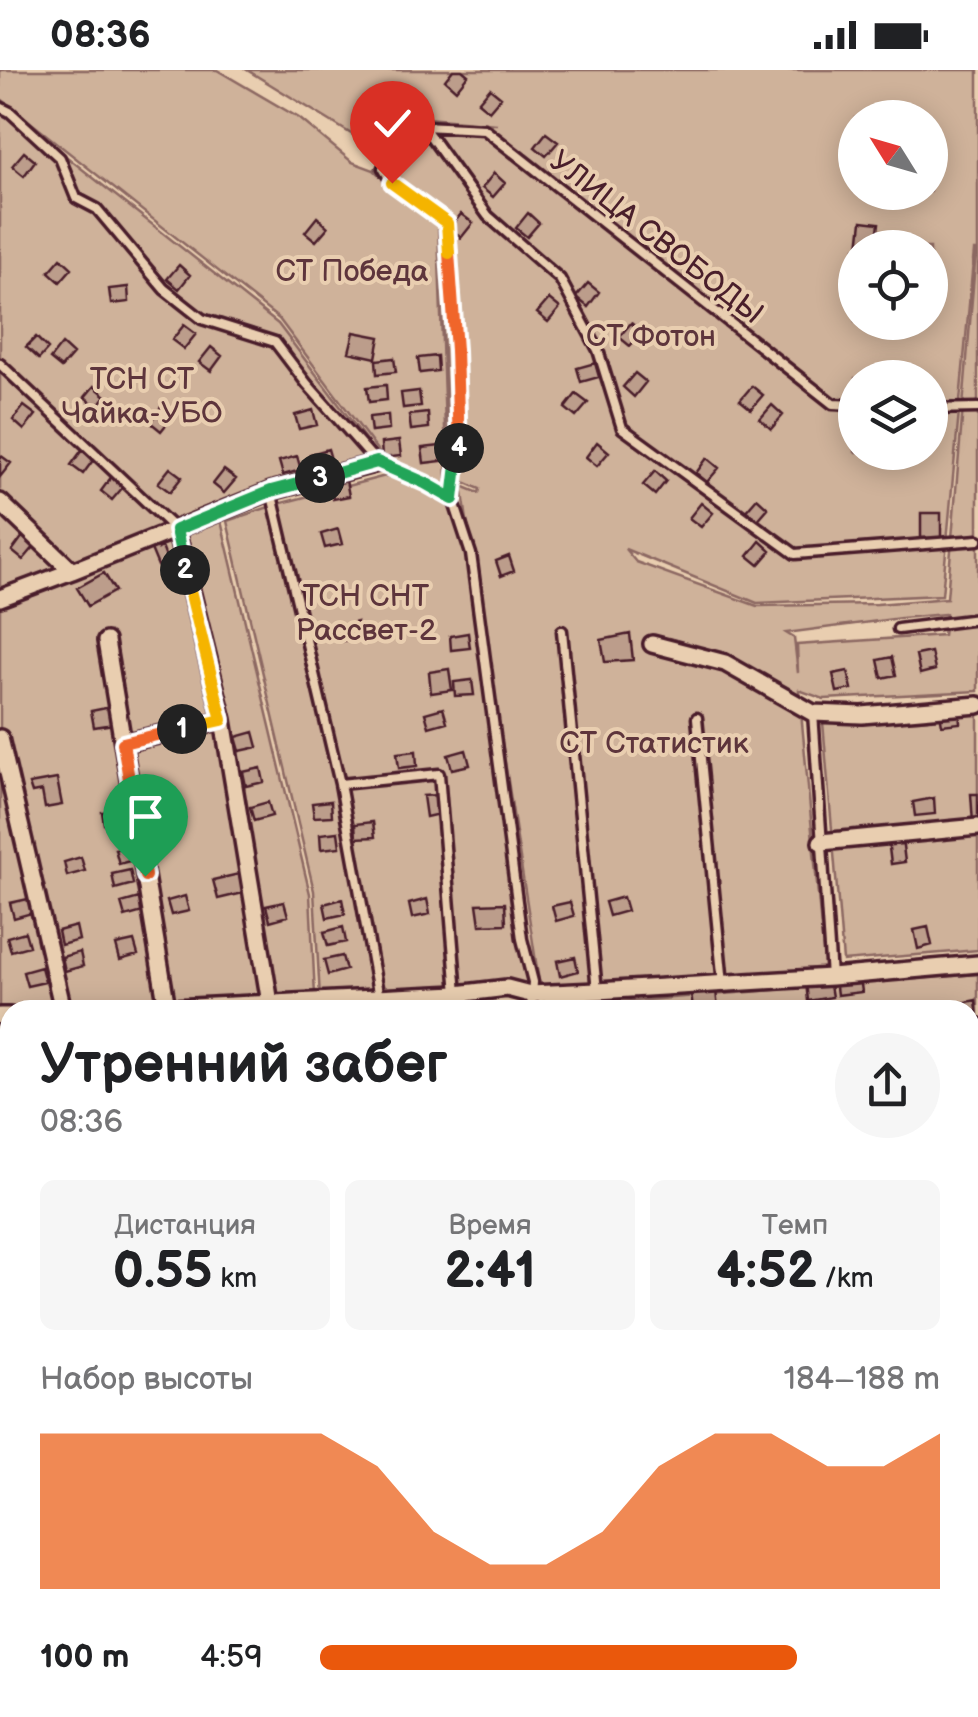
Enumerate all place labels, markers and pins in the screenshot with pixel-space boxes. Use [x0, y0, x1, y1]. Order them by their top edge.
pin [350, 81, 435, 184]
pin: 4 [434, 423, 484, 473]
pin: 3 [295, 453, 345, 503]
pin: 2 [160, 545, 210, 595]
pin: 1 [157, 704, 207, 754]
pin [103, 774, 188, 877]

